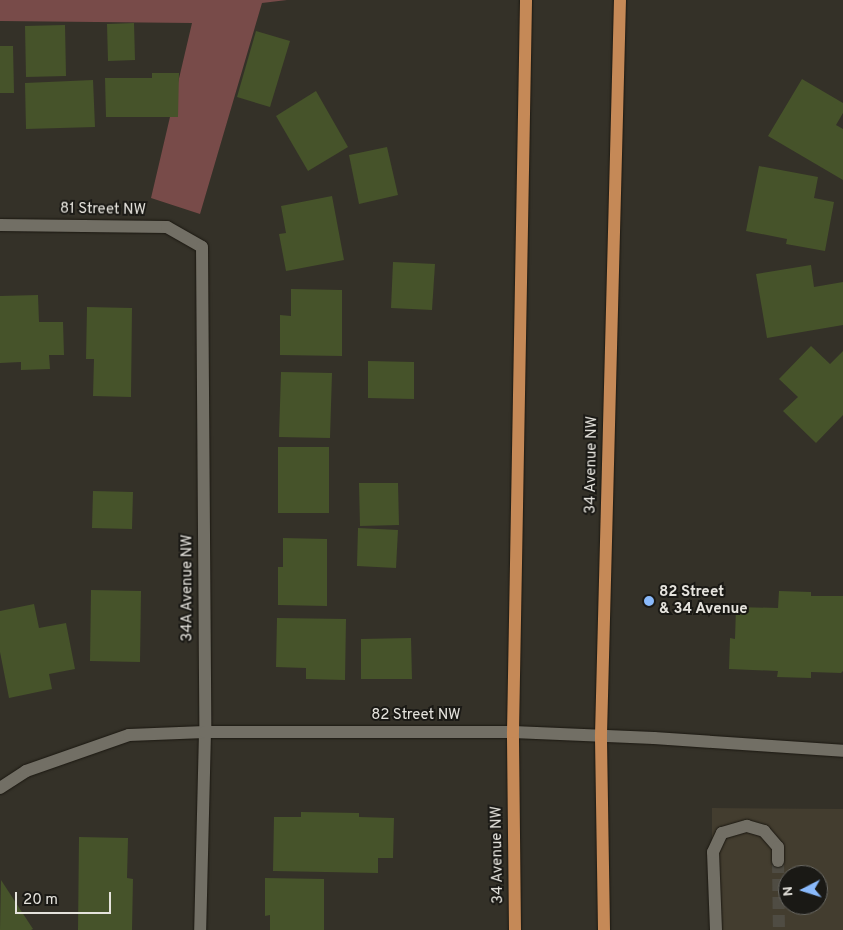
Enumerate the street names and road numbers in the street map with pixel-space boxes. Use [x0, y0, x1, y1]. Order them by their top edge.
street label: 81 Street NW [60, 200, 146, 220]
street label: 34 Avenue NW [582, 416, 602, 514]
street label: 34A Avenue NW [179, 534, 197, 642]
street label: 82 Street NW [371, 707, 461, 725]
street label: 34 Avenue NW [488, 806, 508, 904]

